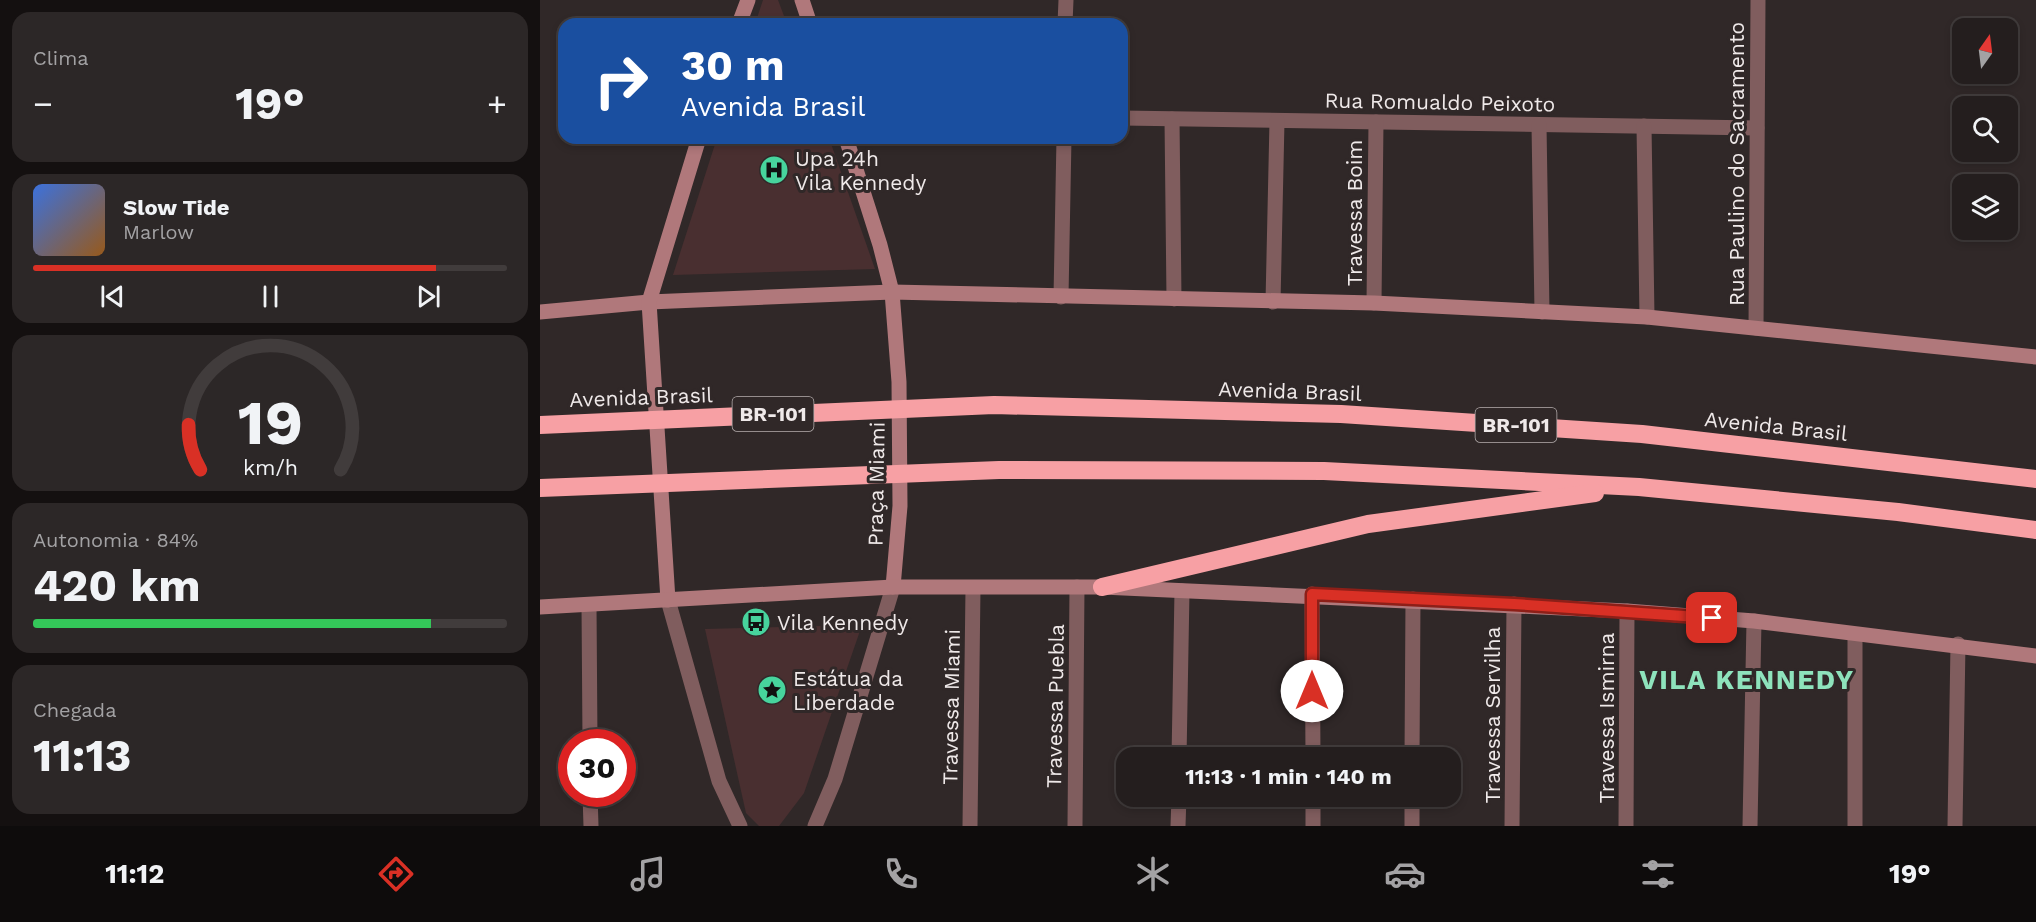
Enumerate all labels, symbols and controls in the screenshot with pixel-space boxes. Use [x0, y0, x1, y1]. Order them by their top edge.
north arrow [1952, 18, 2018, 84]
map controls [1952, 18, 2018, 240]
street label: Rua Paulino do Sacramento [1724, 22, 1749, 306]
text: 30 m [681, 41, 785, 90]
icon: right [582, 42, 660, 120]
text: Clima [33, 46, 89, 70]
text: 19° [235, 77, 305, 130]
text: − [33, 84, 53, 123]
text: + [487, 84, 507, 123]
street label: Rua Romualdo Peixoto [1325, 87, 1555, 117]
text: Avenida Brasil [681, 91, 865, 123]
button: search [1952, 96, 2018, 162]
street label: Travessa Boim [1342, 140, 1367, 286]
place label: Upa 24h Vila Kennedy [795, 146, 926, 195]
hospital icon: Upa 24h Vila Kennedy [758, 154, 790, 186]
button: layers [1952, 174, 2018, 240]
text: Slow Tide [123, 195, 230, 220]
text: Marlow [123, 220, 194, 244]
icon: previous [96, 280, 129, 313]
icon: pause [254, 280, 287, 313]
icon: next [412, 280, 445, 313]
street label: Avenida Brasil [1218, 376, 1363, 406]
street label: Avenida Brasil [569, 382, 714, 412]
text: 19 [237, 386, 303, 459]
road number: BR-101 [732, 397, 814, 431]
street label: Avenida Brasil [1703, 406, 1849, 446]
road number: BR-101 [1476, 408, 1556, 442]
street label: Praça Miami [862, 422, 890, 546]
text: km/h [242, 455, 298, 480]
text: Autonomia · 84% [33, 528, 198, 552]
text: 420 km [33, 559, 201, 612]
pin [1686, 592, 1737, 643]
icon: arrive [1695, 601, 1728, 634]
bus stop icon: Vila Kennedy [740, 606, 772, 638]
place label: Vila Kennedy [777, 610, 908, 635]
street label: Travessa Puebla [1041, 624, 1069, 788]
street label: Travessa Servilha [1480, 627, 1505, 803]
street label: Travessa Miami [937, 629, 965, 785]
street label: Travessa Ismirna [1594, 632, 1619, 803]
position arrow [1280, 659, 1344, 723]
district label: VILA KENNEDY [1639, 664, 1855, 696]
place label: Estátua da Liberdade [793, 666, 903, 715]
place icon: Estátua da Liberdade [756, 674, 788, 706]
text: Chegada [33, 698, 116, 722]
text: 11:13 [33, 729, 131, 782]
speed limit sign: 30 [558, 729, 636, 807]
text: 11:13 · 1 min · 140 m [1185, 764, 1392, 789]
icon: directions [375, 853, 417, 895]
icon: music [627, 853, 669, 895]
icon: phone [880, 853, 922, 895]
icon: climate [1132, 853, 1174, 895]
icon: car [1384, 853, 1426, 895]
icon: filters [1637, 853, 1679, 895]
text: 11:12 [105, 858, 164, 890]
text: 19° [1889, 858, 1931, 890]

